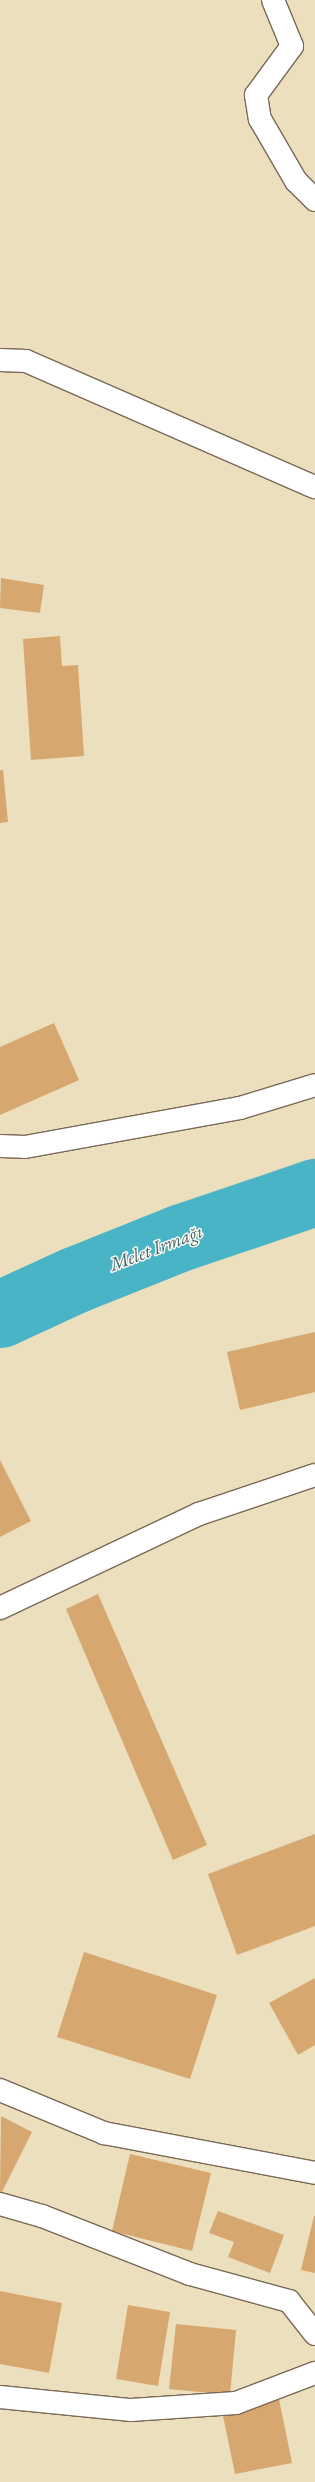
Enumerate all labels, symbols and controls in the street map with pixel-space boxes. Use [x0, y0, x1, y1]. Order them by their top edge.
water label: Melet Irmağı [106, 1220, 206, 1276]

